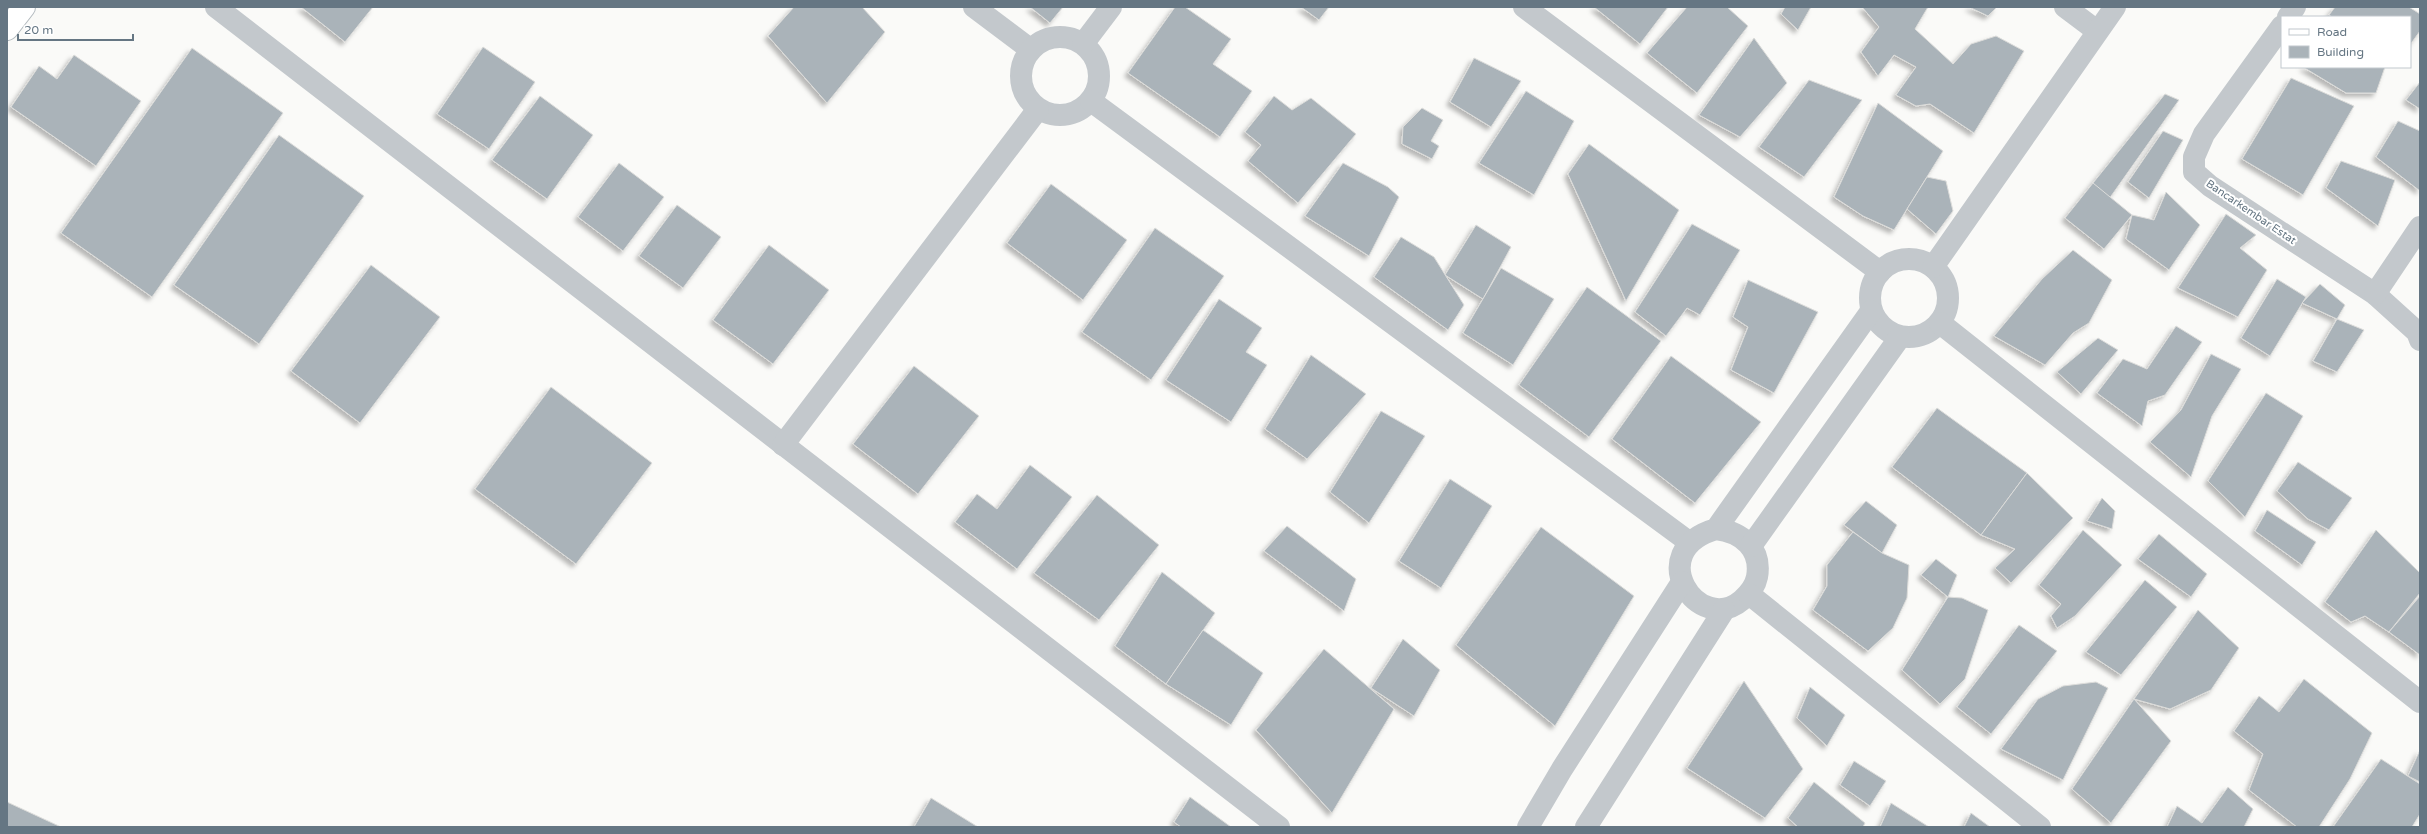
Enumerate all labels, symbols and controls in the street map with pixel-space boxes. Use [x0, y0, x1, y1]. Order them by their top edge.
scale bar [18, 16, 133, 42]
legend [2281, 16, 2411, 68]
text: 20 m [24, 23, 53, 37]
text: Road [2317, 25, 2347, 39]
text: Building [2317, 45, 2364, 59]
street label: Bancarkembar Estat [2203, 177, 2299, 247]

